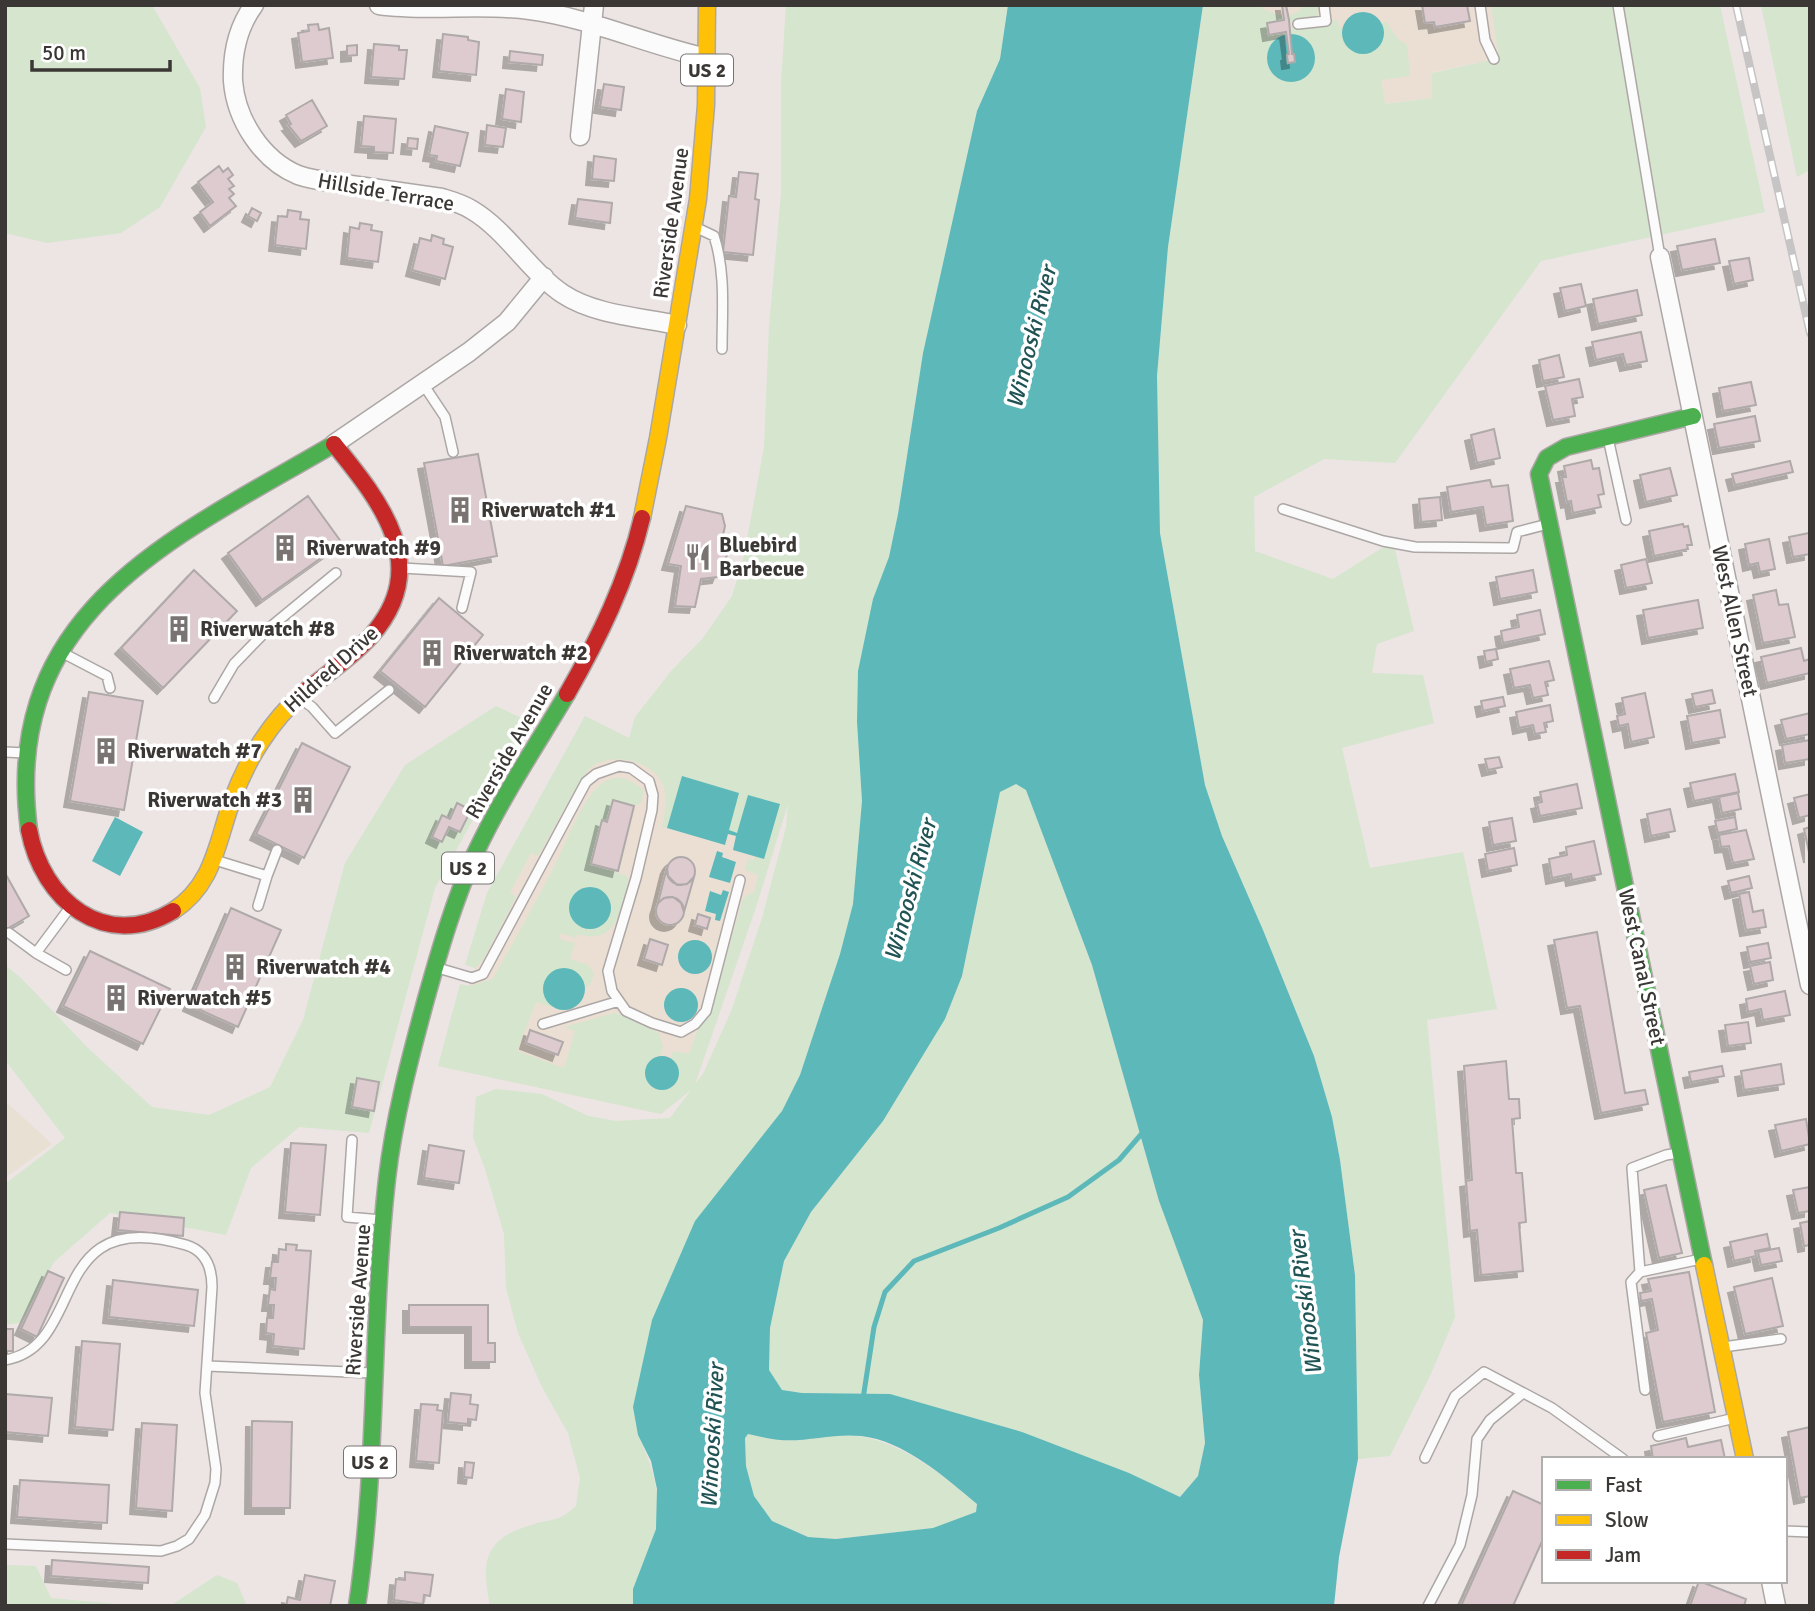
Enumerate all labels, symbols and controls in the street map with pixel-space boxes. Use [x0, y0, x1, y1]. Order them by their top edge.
scale bar [32, 28, 170, 72]
text: 50 m [42, 40, 86, 66]
road number: US 2 [681, 54, 733, 86]
street label: Riverside Avenue [648, 146, 694, 300]
street label: Hillside Terrace [316, 167, 456, 217]
water label: Winooski River [1000, 260, 1064, 411]
building icon: Riverwatch #1 [445, 495, 475, 525]
place label: Riverwatch #1 [481, 497, 616, 523]
place label: Bluebird Barbecue [719, 532, 805, 582]
building icon: Riverwatch #9 [270, 533, 300, 563]
place label: Riverwatch #9 [306, 535, 441, 561]
restaurant icon: Bluebird Barbecue [683, 542, 713, 572]
street label: West Allen Street [1706, 543, 1764, 699]
building icon: Riverwatch #8 [164, 614, 194, 644]
place label: Riverwatch #8 [200, 616, 335, 642]
street label: Hildred Drive [279, 620, 383, 718]
building icon: Riverwatch #2 [417, 638, 447, 668]
place label: Riverwatch #2 [453, 640, 588, 666]
street label: Riverside Avenue [460, 678, 558, 824]
building icon: Riverwatch #7 [91, 736, 121, 766]
place label: Riverwatch #7 [127, 738, 262, 764]
building icon: Riverwatch #3 [288, 785, 318, 815]
place label: Riverwatch #3 [147, 787, 282, 813]
water label: Winooski River [878, 813, 944, 964]
road number: US 2 [442, 852, 494, 884]
street label: West Canal Street [1613, 886, 1671, 1048]
building icon: Riverwatch #4 [220, 952, 250, 982]
place label: Riverwatch #4 [256, 954, 391, 980]
building icon: Riverwatch #5 [101, 983, 131, 1013]
place label: Riverwatch #5 [137, 985, 272, 1011]
street label: Riverside Avenue [340, 1223, 376, 1377]
water label: Winooski River [1282, 1226, 1329, 1377]
water label: Winooski River [694, 1359, 731, 1509]
road number: US 2 [344, 1446, 396, 1478]
legend [1542, 1457, 1787, 1583]
text: Fast [1605, 1472, 1642, 1498]
text: Slow [1605, 1507, 1649, 1533]
text: Jam [1605, 1542, 1641, 1568]

